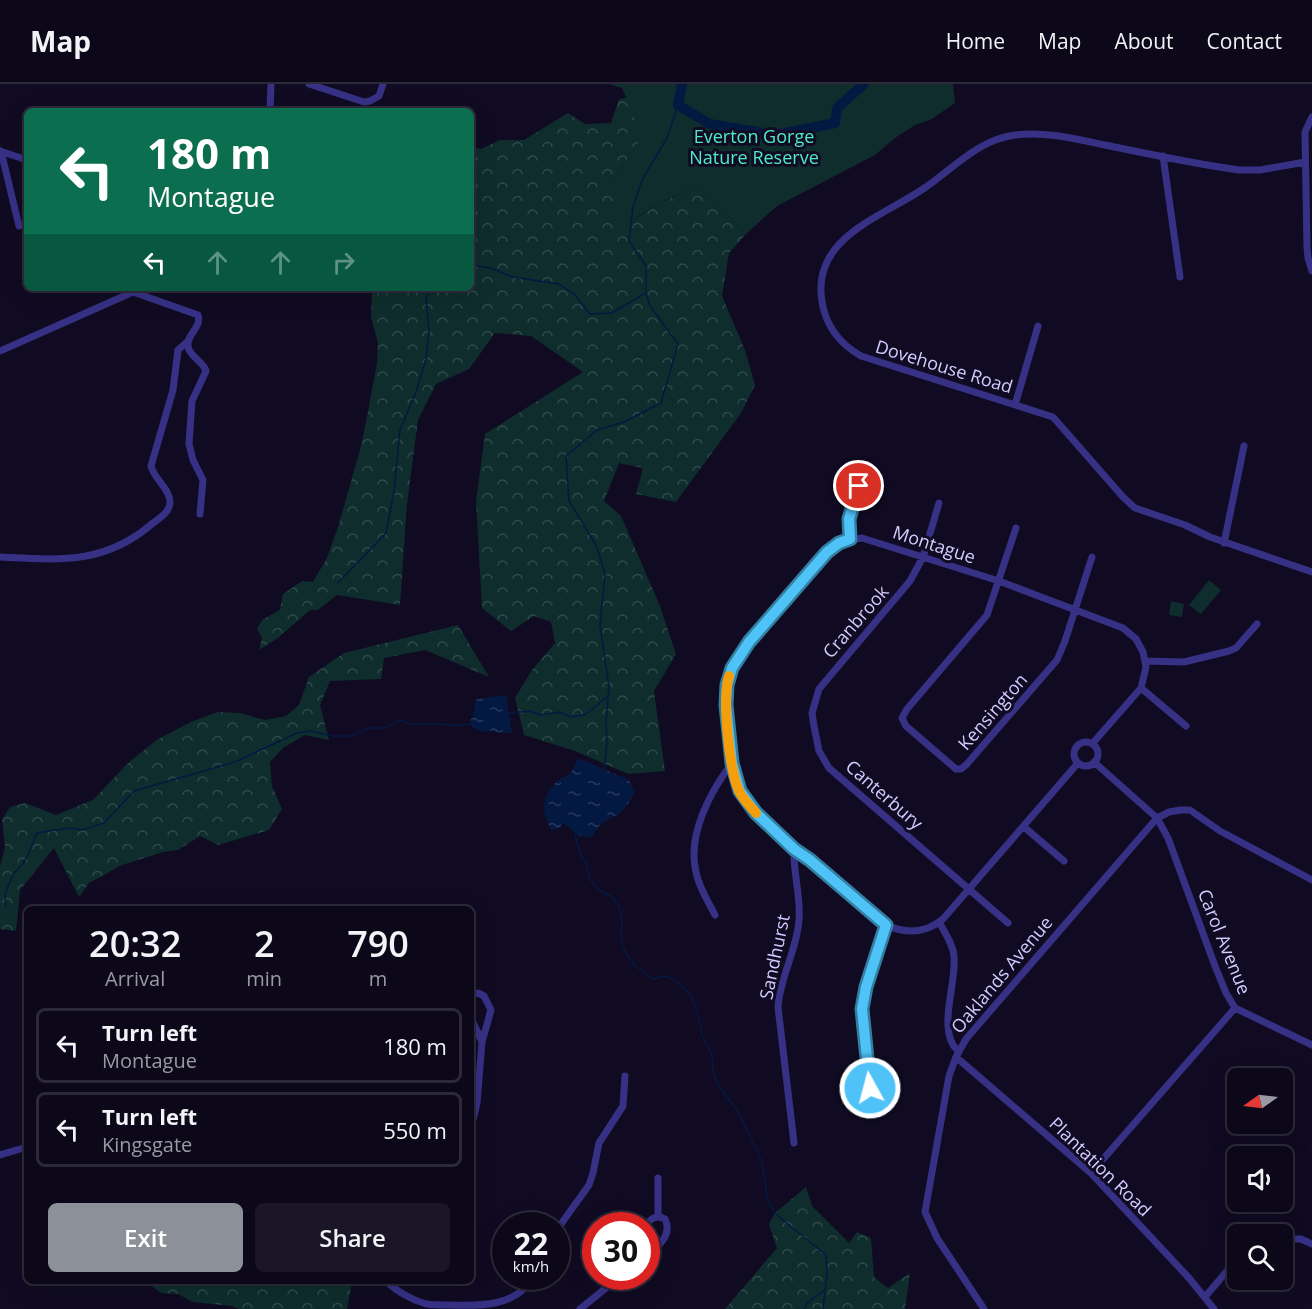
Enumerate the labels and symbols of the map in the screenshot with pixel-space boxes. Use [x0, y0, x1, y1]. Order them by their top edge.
park label: Everton Gorge Nature Reserve [689, 124, 819, 169]
street label: Dovehouse Road [873, 334, 1016, 398]
pin [833, 460, 884, 511]
street label: Montague [890, 519, 979, 569]
street label: Cranbrook [817, 579, 894, 663]
street label: Kensington [952, 668, 1032, 755]
street label: Canterbury [841, 754, 929, 835]
street label: Carol Avenue [1193, 885, 1257, 998]
street label: Oaklands Avenue [945, 911, 1057, 1038]
street label: Sandhurst [753, 912, 795, 1002]
position arrow [838, 1056, 902, 1120]
north arrow [1227, 1068, 1293, 1134]
street label: Plantation Road [1044, 1111, 1157, 1221]
speed limit sign: 30 [582, 1212, 660, 1290]

